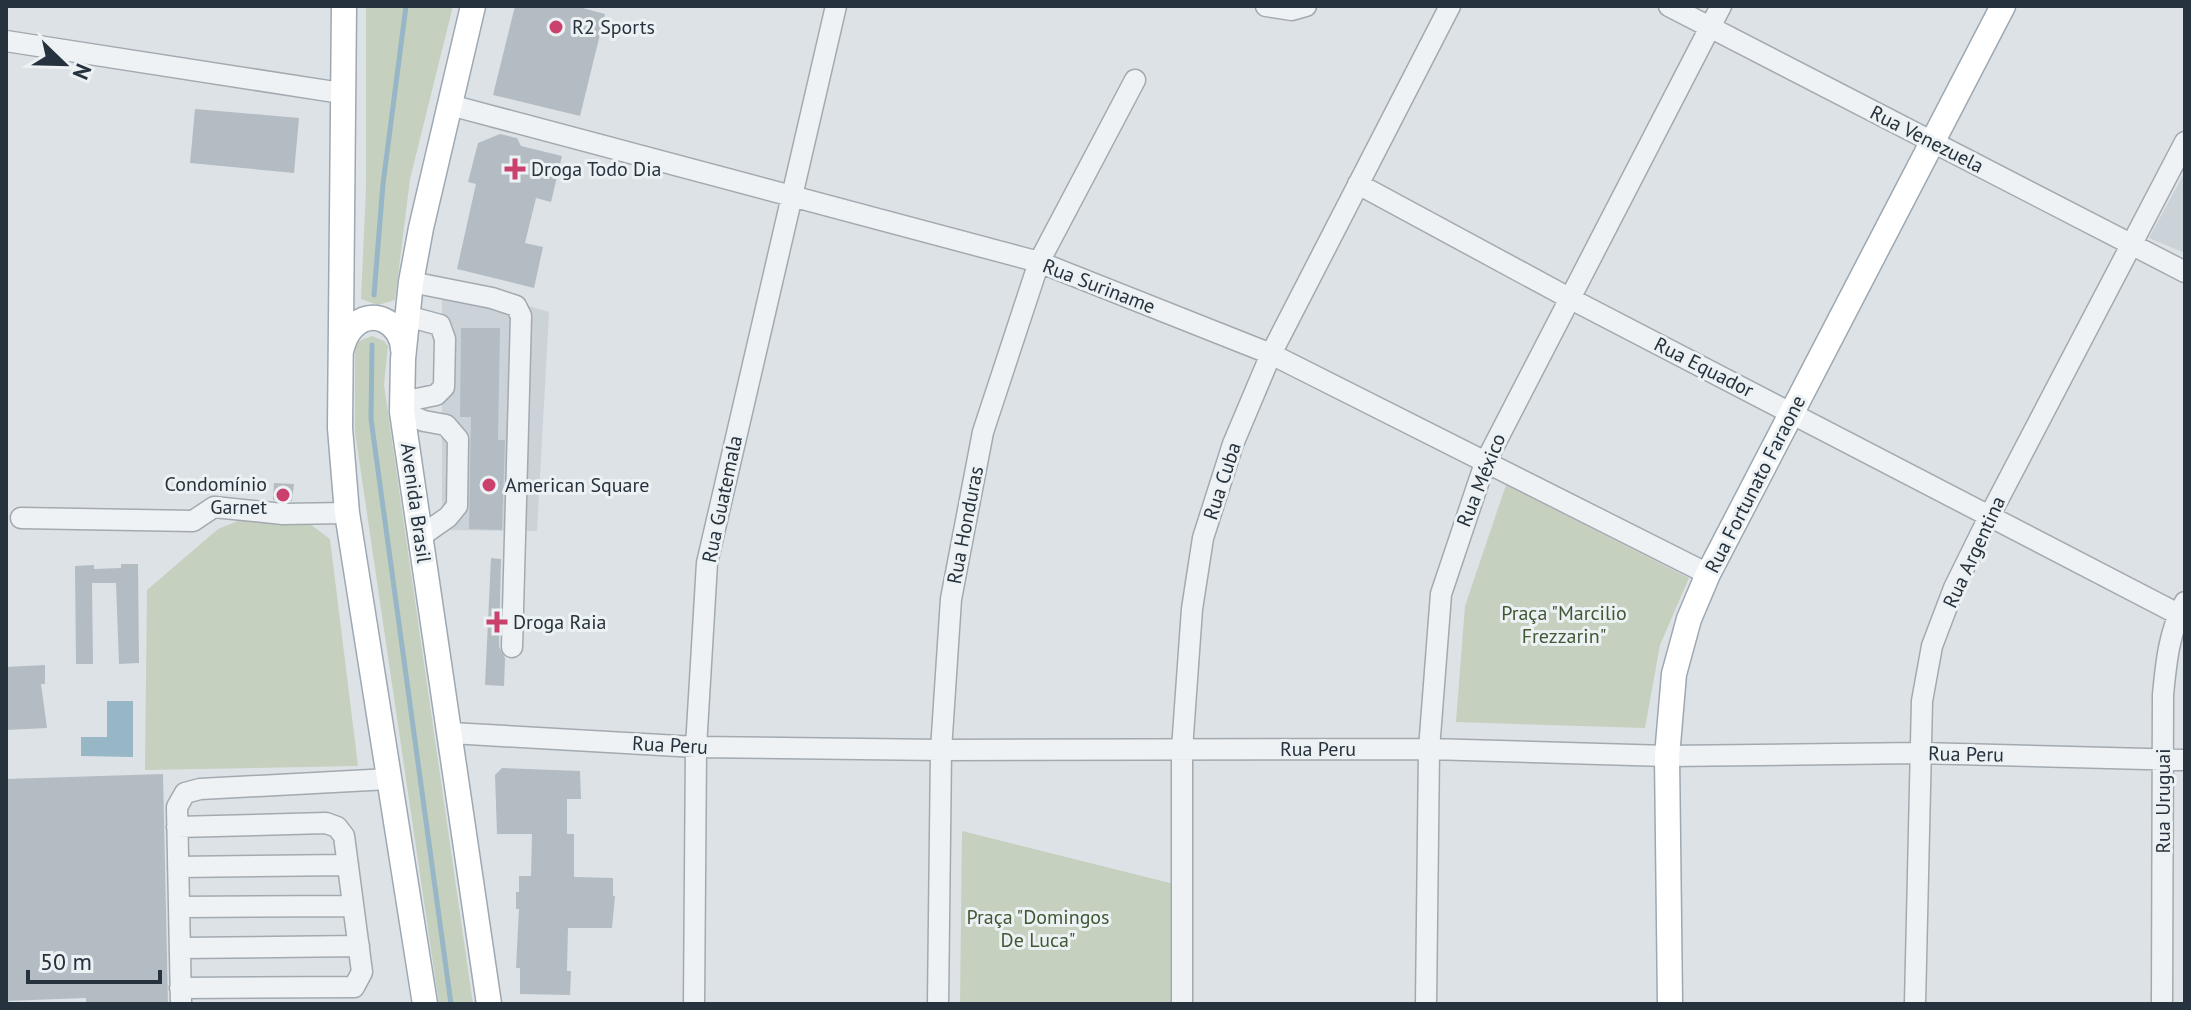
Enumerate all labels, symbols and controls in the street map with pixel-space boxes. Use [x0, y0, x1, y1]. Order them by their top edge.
place label: R2 Sports [572, 14, 655, 40]
marker: R2 Sports [547, 18, 565, 36]
north arrow [24, 24, 104, 104]
text: N [67, 60, 98, 84]
street label: Rua Venezuela [1866, 99, 1988, 179]
place label: Droga Todo Dia [531, 156, 661, 182]
marker: Droga Todo Dia [506, 160, 524, 178]
street label: Rua Suriname [1039, 253, 1159, 319]
street label: Rua Equador [1650, 331, 1758, 403]
street label: Rua Fortunato Faraone [1699, 391, 1811, 577]
street label: Rua México [1451, 430, 1511, 530]
street label: Rua Guatemala [696, 433, 748, 565]
street label: Rua Cuba [1197, 439, 1247, 523]
street label: Avenida Brasil [395, 441, 437, 565]
street label: Rua Honduras [941, 464, 989, 586]
place label: Condomínio Garnet [165, 471, 267, 520]
place label: American Square [505, 472, 650, 498]
marker: American Square [480, 476, 498, 494]
marker: Condomínio Garnet [274, 486, 292, 504]
street label: Rua Argentina [1937, 492, 2011, 612]
park label: Praça "Marcilio Frezzarin" [1501, 600, 1627, 649]
place label: Droga Raia [513, 609, 607, 635]
marker: Droga Raia [488, 613, 506, 631]
street label: Rua Peru [631, 730, 709, 760]
street label: Rua Peru [1280, 736, 1356, 762]
street label: Rua Peru [1928, 740, 2004, 768]
street label: Rua Uruguai [2150, 748, 2176, 854]
park label: Praça "Domingos De Luca" [966, 904, 1110, 953]
scale bar [28, 934, 160, 984]
text: 50 m [40, 946, 92, 977]

